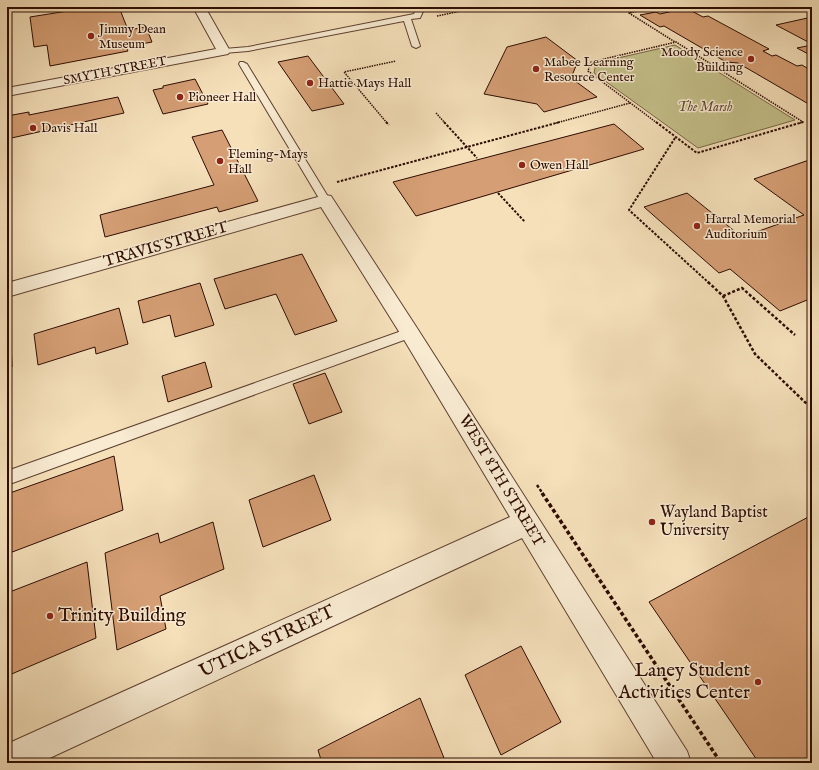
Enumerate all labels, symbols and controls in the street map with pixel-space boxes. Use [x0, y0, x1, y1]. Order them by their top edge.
place label: Jimmy Dean Museum [97, 21, 166, 53]
marker: Jimmy Dean Museum [86, 31, 96, 41]
place label: Moody Science Building [661, 44, 744, 76]
street label: SMYTH STREET [62, 53, 169, 89]
place label: Mabee Learning Resource Center [544, 54, 635, 86]
marker: Moody Science Building [746, 54, 756, 64]
marker: Mabee Learning Resource Center [531, 64, 541, 74]
place label: Hattie Mays Hall [318, 75, 412, 92]
marker: Hattie Mays Hall [305, 78, 315, 88]
place label: Pioneer Hall [188, 89, 257, 106]
marker: Pioneer Hall [175, 92, 185, 102]
park label: The Marsh [678, 99, 733, 116]
place label: Davis Hall [41, 120, 98, 137]
marker: Davis Hall [28, 123, 38, 133]
place label: Fleming-Mays Hall [228, 146, 308, 178]
marker: Fleming-Mays Hall [215, 156, 225, 166]
place label: Owen Hall [530, 157, 589, 174]
marker: Owen Hall [517, 160, 527, 170]
place label: Harral Memorial Auditorium [704, 211, 796, 243]
street label: TRAVIS STREET [101, 218, 231, 272]
marker: Harral Memorial Auditorium [692, 221, 702, 231]
street label: WEST 8TH STREET [454, 411, 549, 551]
place label: Wayland Baptist University [660, 503, 768, 541]
marker: Wayland Baptist University [647, 517, 657, 527]
street label: UTICA STREET [195, 600, 339, 684]
place label: Trinity Building [58, 604, 187, 628]
marker: Trinity Building [45, 611, 55, 621]
place label: Laney Student Activities Center [617, 659, 750, 705]
marker: Laney Student Activities Center [753, 677, 763, 687]

